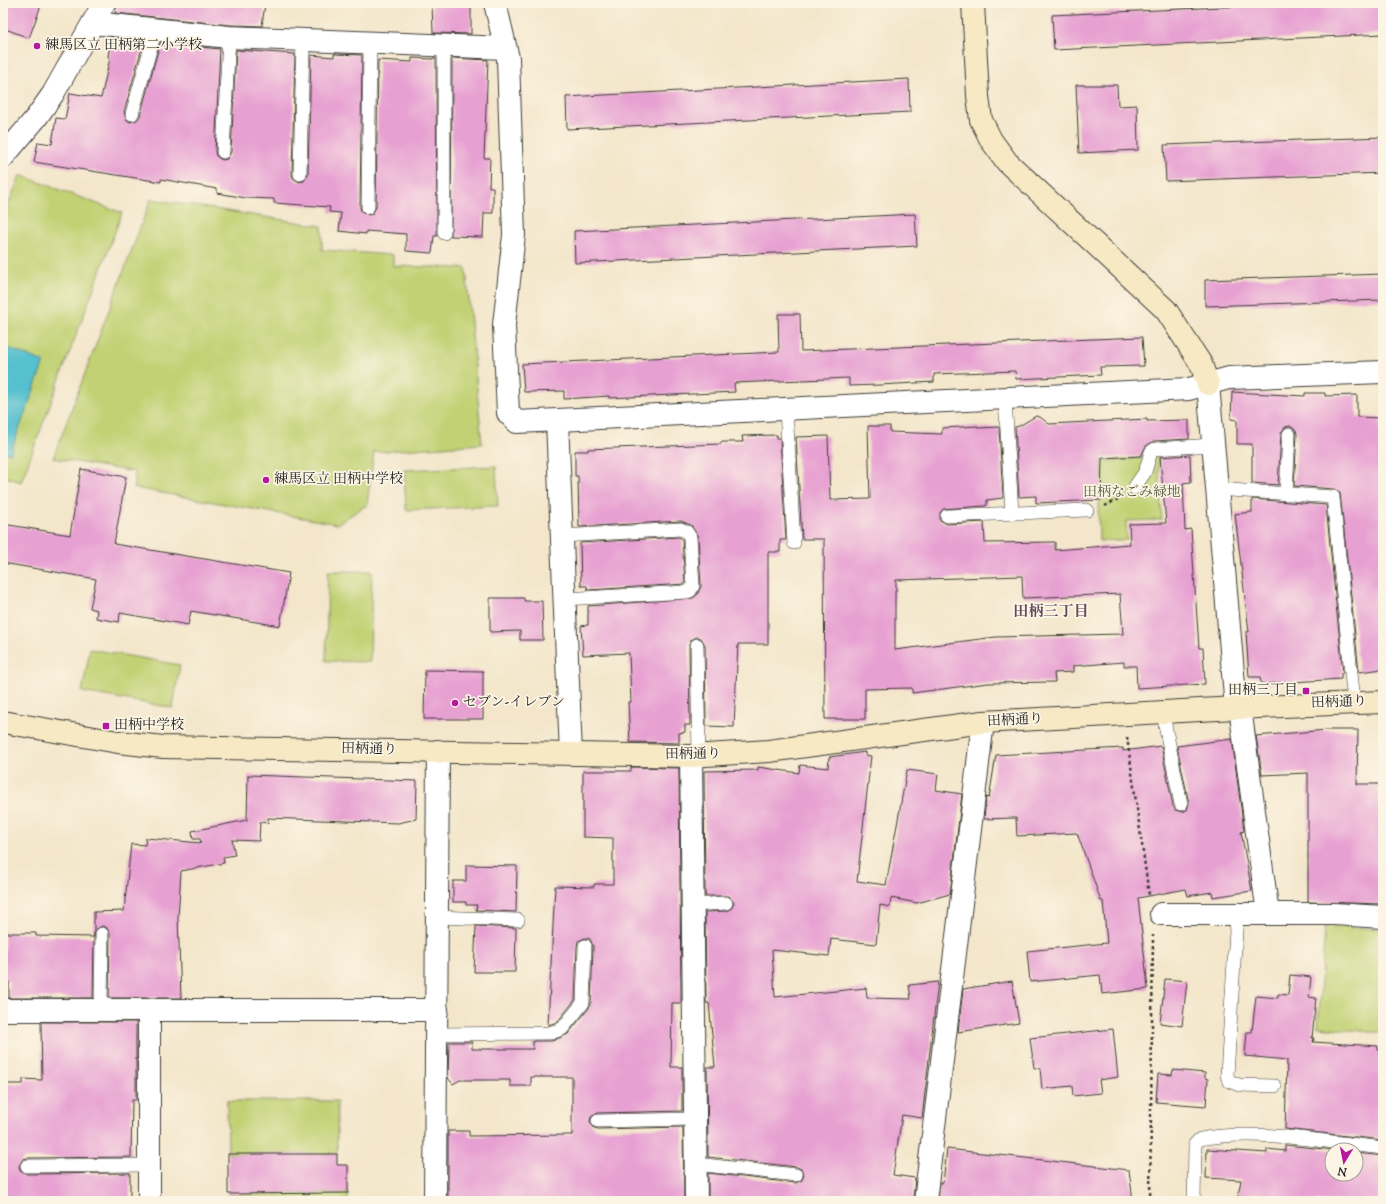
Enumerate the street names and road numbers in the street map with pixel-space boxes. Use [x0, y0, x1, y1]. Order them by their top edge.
street label: 田柄通り [1311, 692, 1367, 714]
street label: 田柄通り [987, 710, 1043, 732]
street label: 田柄通り [341, 740, 397, 760]
street label: 田柄通り [665, 745, 721, 765]

